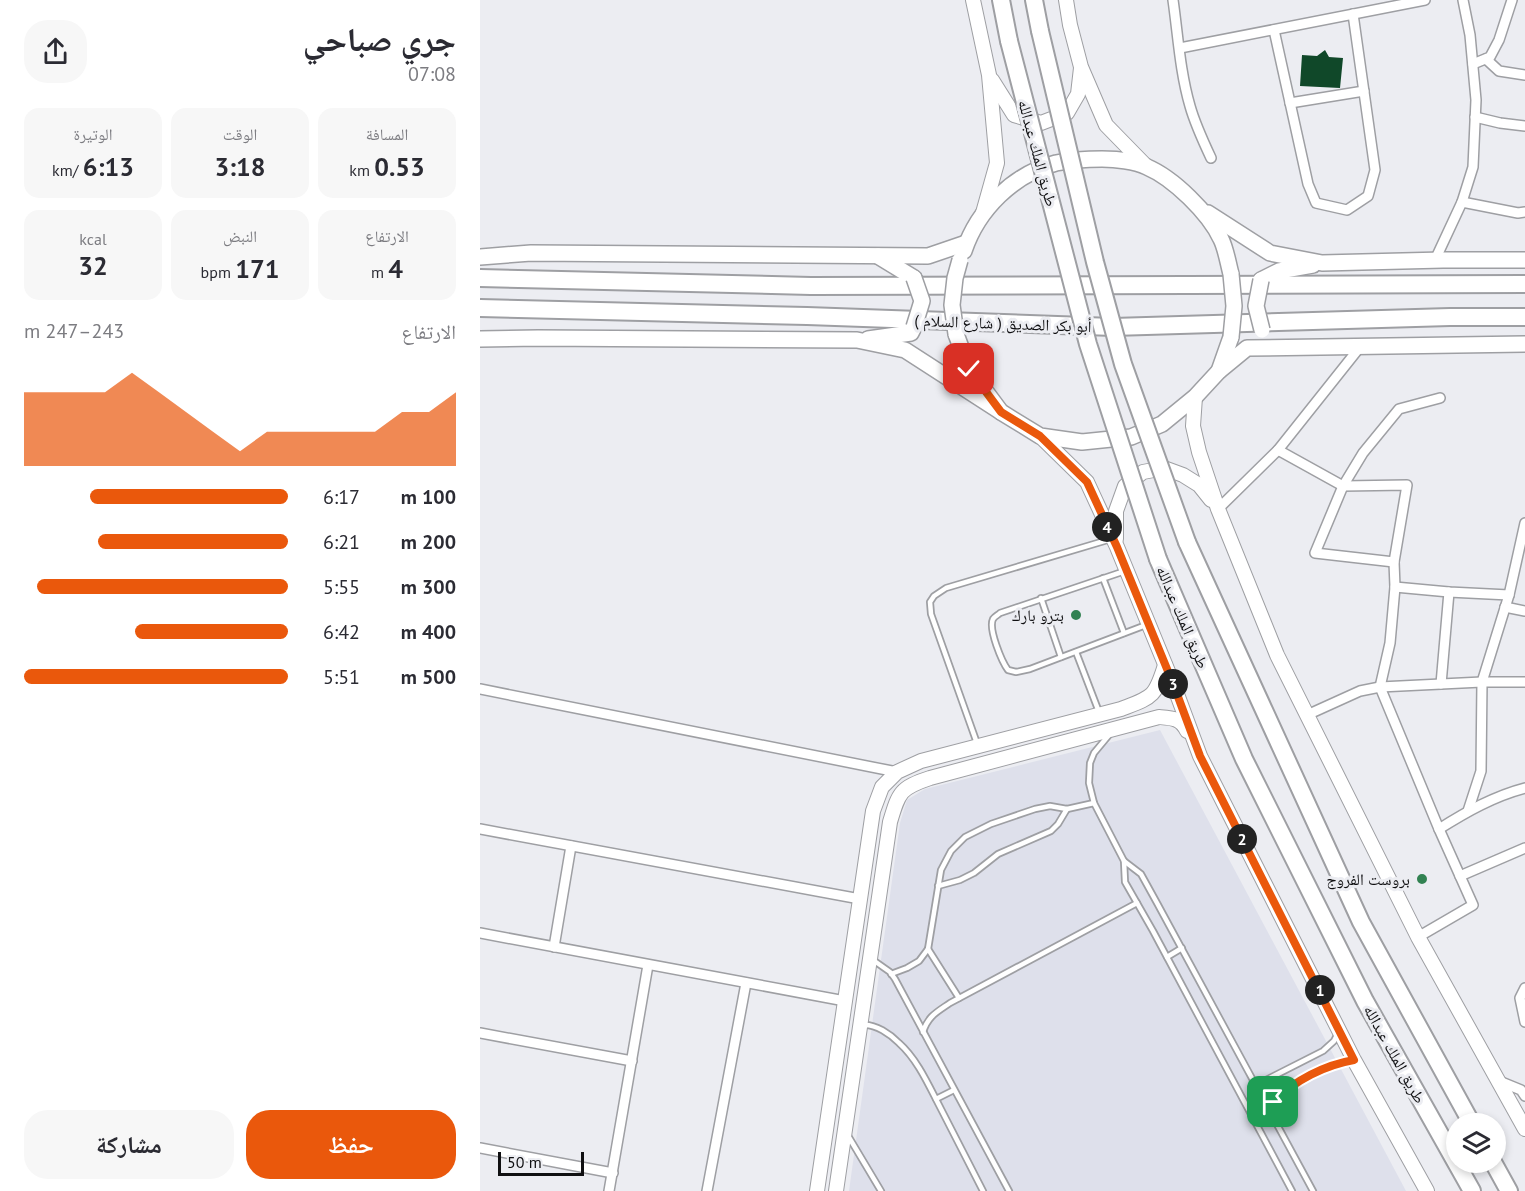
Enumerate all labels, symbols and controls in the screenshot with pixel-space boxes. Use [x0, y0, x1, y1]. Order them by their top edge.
text: جري صباحي [303, 17, 456, 60]
button: share [24, 20, 87, 83]
text: 07:08 [408, 61, 456, 87]
street label: طريق الملك عبدالله [1013, 98, 1062, 209]
text: الوتيرة [74, 124, 112, 144]
text: الوقت [223, 124, 257, 144]
text: المسافة [366, 124, 408, 144]
text: 6:13 [83, 150, 134, 183]
text: 3:18 [214, 150, 266, 183]
text: 0.53 [374, 150, 425, 183]
text: /km [52, 160, 83, 180]
text: km [349, 160, 374, 180]
text: النبض [223, 226, 257, 246]
text: الارتفاع [365, 226, 409, 246]
text: kcal [79, 229, 107, 249]
text: 32 [78, 249, 108, 282]
text: 171 [235, 252, 279, 285]
text: 4 [388, 252, 403, 285]
text: bpm [201, 262, 235, 282]
text: m [371, 262, 388, 282]
street label: ( شارع السلام ) أبو بكر الصديق [914, 310, 1092, 337]
text: 243–247 m [24, 318, 124, 344]
text: الارتفاع [401, 319, 456, 345]
pin [943, 343, 994, 394]
icon: check [952, 352, 985, 385]
text: 6:17 [323, 484, 360, 510]
text: 100 m [401, 484, 456, 510]
pin: 4 [1092, 512, 1122, 542]
text: 4 [1102, 517, 1112, 537]
text: 6:21 [323, 529, 360, 555]
text: 200 m [401, 529, 456, 555]
street label: طريق الملك عبدالله [1151, 563, 1214, 672]
text: 5:55 [323, 574, 360, 600]
text: 300 m [401, 574, 456, 600]
place label: بترو بارك [1012, 605, 1064, 625]
marker: بترو بارك [1069, 608, 1083, 622]
text: 6:42 [323, 619, 360, 645]
text: 400 m [401, 619, 456, 645]
text: 5:51 [323, 664, 360, 690]
text: 500 m [401, 664, 456, 690]
pin: 3 [1158, 669, 1188, 699]
text: 3 [1168, 674, 1178, 694]
pin: 2 [1227, 824, 1257, 854]
text: 2 [1237, 829, 1247, 849]
place label: بروست الفروج [1326, 869, 1410, 890]
marker: بروست الفروج [1415, 872, 1429, 886]
pin: 1 [1305, 975, 1335, 1005]
text: 1 [1315, 980, 1325, 1000]
street label: طريق الملك عبدالله [1359, 1001, 1430, 1107]
pin [1247, 1076, 1298, 1127]
icon: arrive [1256, 1085, 1289, 1118]
button: مشاركة [24, 1110, 234, 1179]
button: حفظ [246, 1110, 456, 1179]
map controls [1446, 1113, 1506, 1173]
button: layers [1446, 1113, 1506, 1173]
scale bar [498, 1149, 584, 1176]
text: 50 m [507, 1152, 542, 1172]

